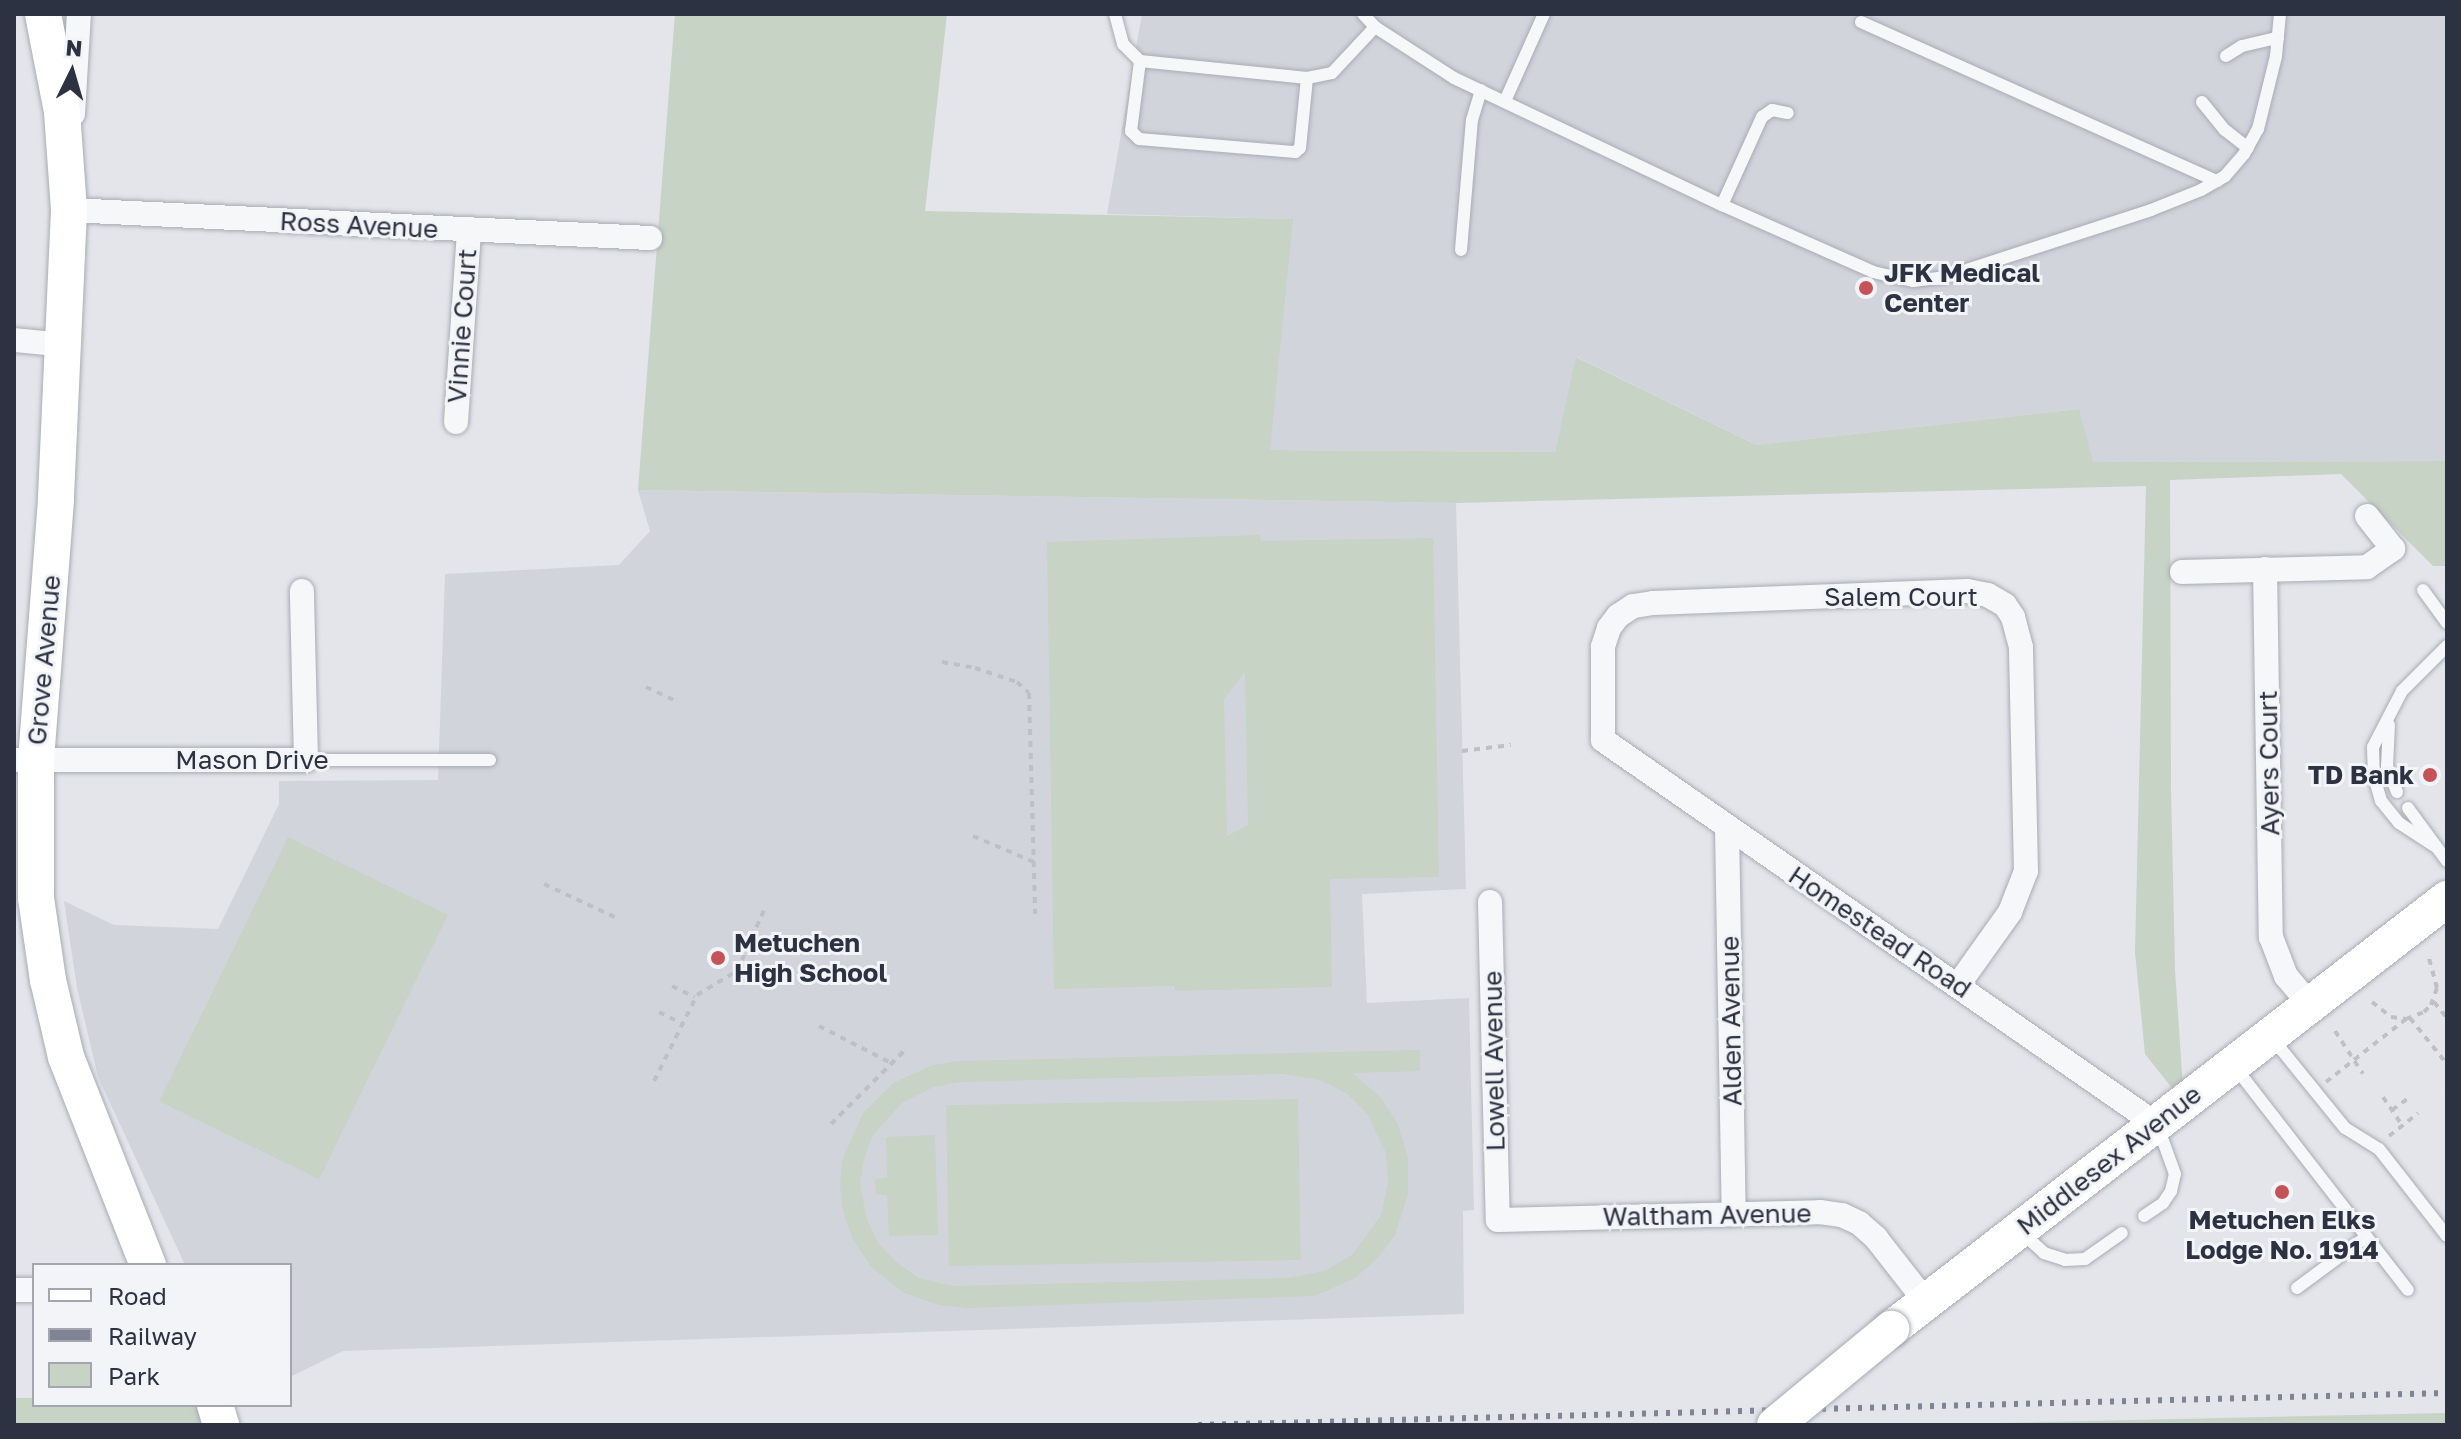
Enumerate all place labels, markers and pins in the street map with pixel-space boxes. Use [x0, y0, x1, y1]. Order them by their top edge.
place label: JFK Medical Center [1884, 257, 2040, 318]
marker: JFK Medical Center [1855, 277, 1877, 299]
place label: TD Bank [2308, 759, 2414, 791]
marker: TD Bank [2421, 766, 2439, 784]
place label: Metuchen High School [734, 927, 887, 988]
marker: Metuchen High School [709, 949, 727, 967]
marker: Metuchen Elks Lodge No. 1914 [2273, 1183, 2291, 1201]
place label: Metuchen Elks Lodge No. 1914 [2185, 1204, 2379, 1266]

